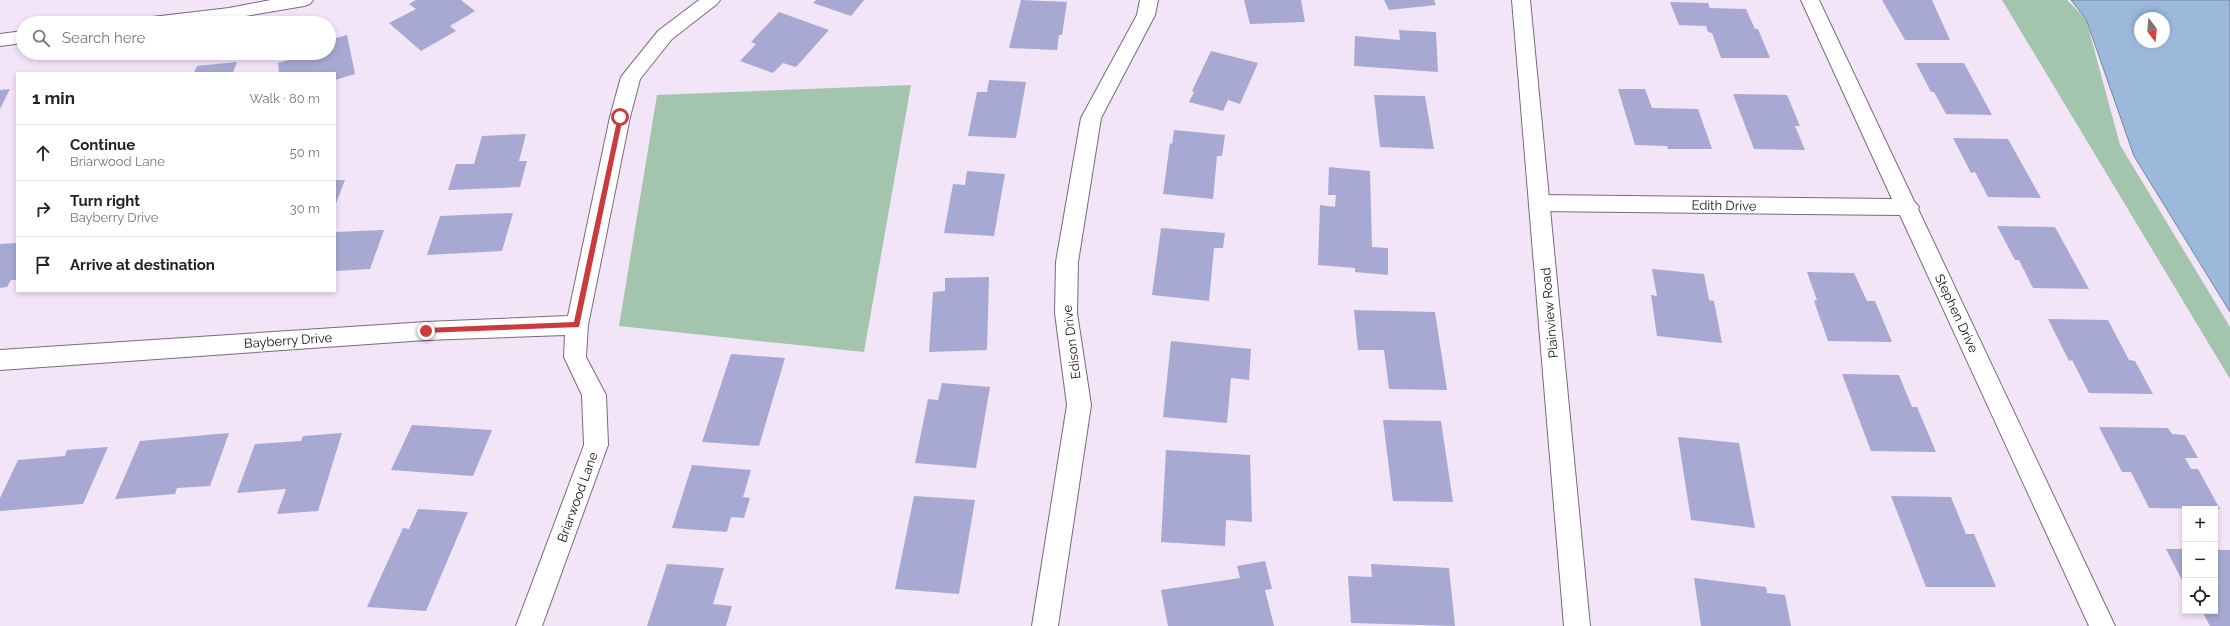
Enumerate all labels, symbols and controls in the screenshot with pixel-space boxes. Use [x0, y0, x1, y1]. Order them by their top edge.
north arrow [2134, 12, 2170, 48]
search box [16, 16, 336, 60]
icon: search [30, 27, 52, 49]
text: Search here [62, 29, 145, 47]
text: 1 min [32, 88, 75, 108]
text: Walk · 80 m [250, 91, 320, 106]
route start [611, 108, 629, 126]
text: Continue [70, 136, 135, 154]
icon: ahead [32, 142, 54, 164]
text: 50 m [290, 145, 320, 160]
text: Briarwood Lane [70, 154, 165, 169]
text: Turn right [70, 192, 140, 210]
street label: Edith Drive [1691, 197, 1757, 214]
icon: right [32, 198, 54, 220]
text: 30 m [290, 201, 320, 216]
text: Bayberry Drive [70, 210, 158, 225]
icon: arrive [32, 254, 54, 276]
text: Arrive at destination [70, 256, 215, 274]
street label: Plainview Road [1538, 267, 1561, 359]
street label: Stephen Drive [1932, 272, 1981, 355]
street label: Edison Drive [1059, 304, 1083, 380]
route end [417, 322, 435, 340]
street label: Bayberry Drive [243, 330, 333, 351]
street label: Briarwood Lane [554, 450, 601, 544]
map controls [2182, 506, 2218, 614]
button: + [2182, 506, 2218, 542]
button: − [2182, 542, 2218, 578]
button: locate [2182, 578, 2218, 614]

